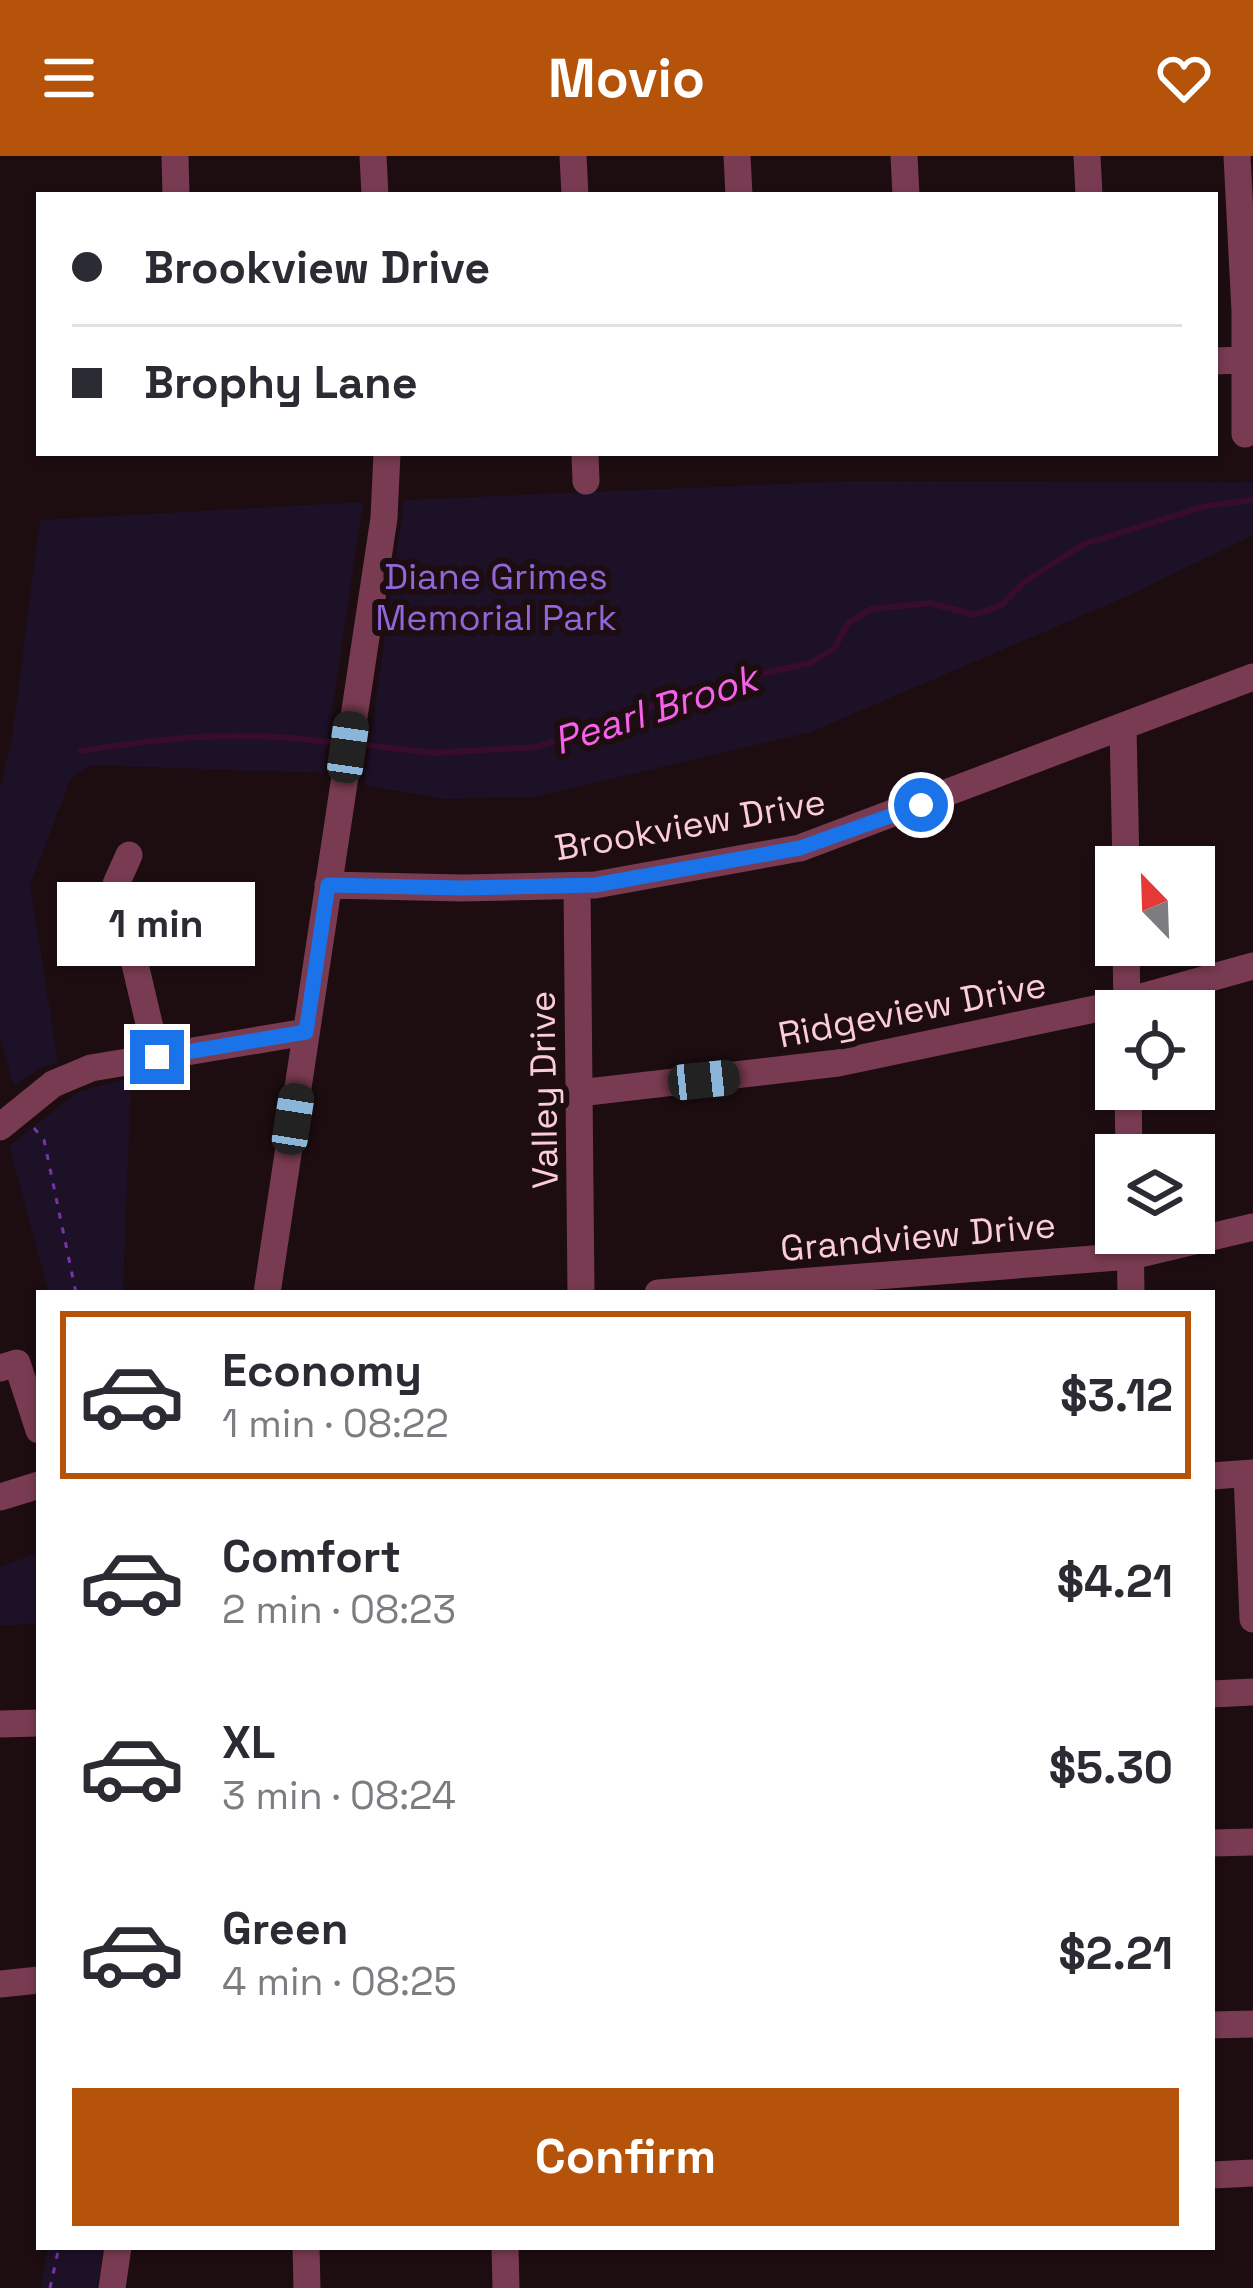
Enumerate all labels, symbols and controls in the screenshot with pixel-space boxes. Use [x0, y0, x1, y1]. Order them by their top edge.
text: Movio [548, 44, 705, 113]
icon: menu [36, 45, 102, 111]
icon: heart [1151, 45, 1217, 111]
text: Brookview Drive [144, 239, 490, 296]
text: Brophy Lane [144, 354, 418, 411]
park label: Diane Grimes Memorial Park [375, 554, 617, 641]
water label: Pearl Brook [547, 652, 767, 765]
car [325, 709, 371, 785]
route start [894, 778, 948, 832]
street label: Brookview Drive [551, 779, 829, 871]
north arrow [1095, 846, 1215, 966]
map controls [1095, 846, 1215, 1254]
callout: 1 min [58, 883, 256, 967]
text: 1 min [108, 899, 204, 948]
street label: Ridgeview Drive [774, 961, 1050, 1059]
button: locate [1095, 990, 1215, 1110]
street label: Valley Drive [519, 991, 569, 1189]
route end [130, 1030, 184, 1084]
car [666, 1058, 742, 1102]
car [270, 1081, 316, 1157]
button: layers [1095, 1134, 1215, 1254]
street label: Grandview Drive [779, 1202, 1058, 1272]
icon: car [78, 1341, 186, 1449]
text: Economy [222, 1342, 422, 1399]
text: $3.12 [1060, 1367, 1173, 1424]
text: 1 min · 08:22 [222, 1399, 449, 1448]
icon: car [78, 1527, 186, 1635]
text: Comfort [222, 1528, 401, 1585]
text: $4.21 [1057, 1553, 1173, 1610]
text: 2 min · 08:23 [222, 1585, 456, 1634]
icon: car [78, 1713, 186, 1821]
text: XL [222, 1714, 275, 1771]
text: $5.30 [1049, 1739, 1173, 1796]
text: 3 min · 08:24 [222, 1771, 456, 1820]
icon: car [78, 1899, 186, 2007]
text: Green [222, 1900, 348, 1957]
text: $2.21 [1059, 1925, 1173, 1982]
text: 4 min · 08:25 [222, 1957, 457, 2006]
button: Confirm [72, 2088, 1179, 2226]

